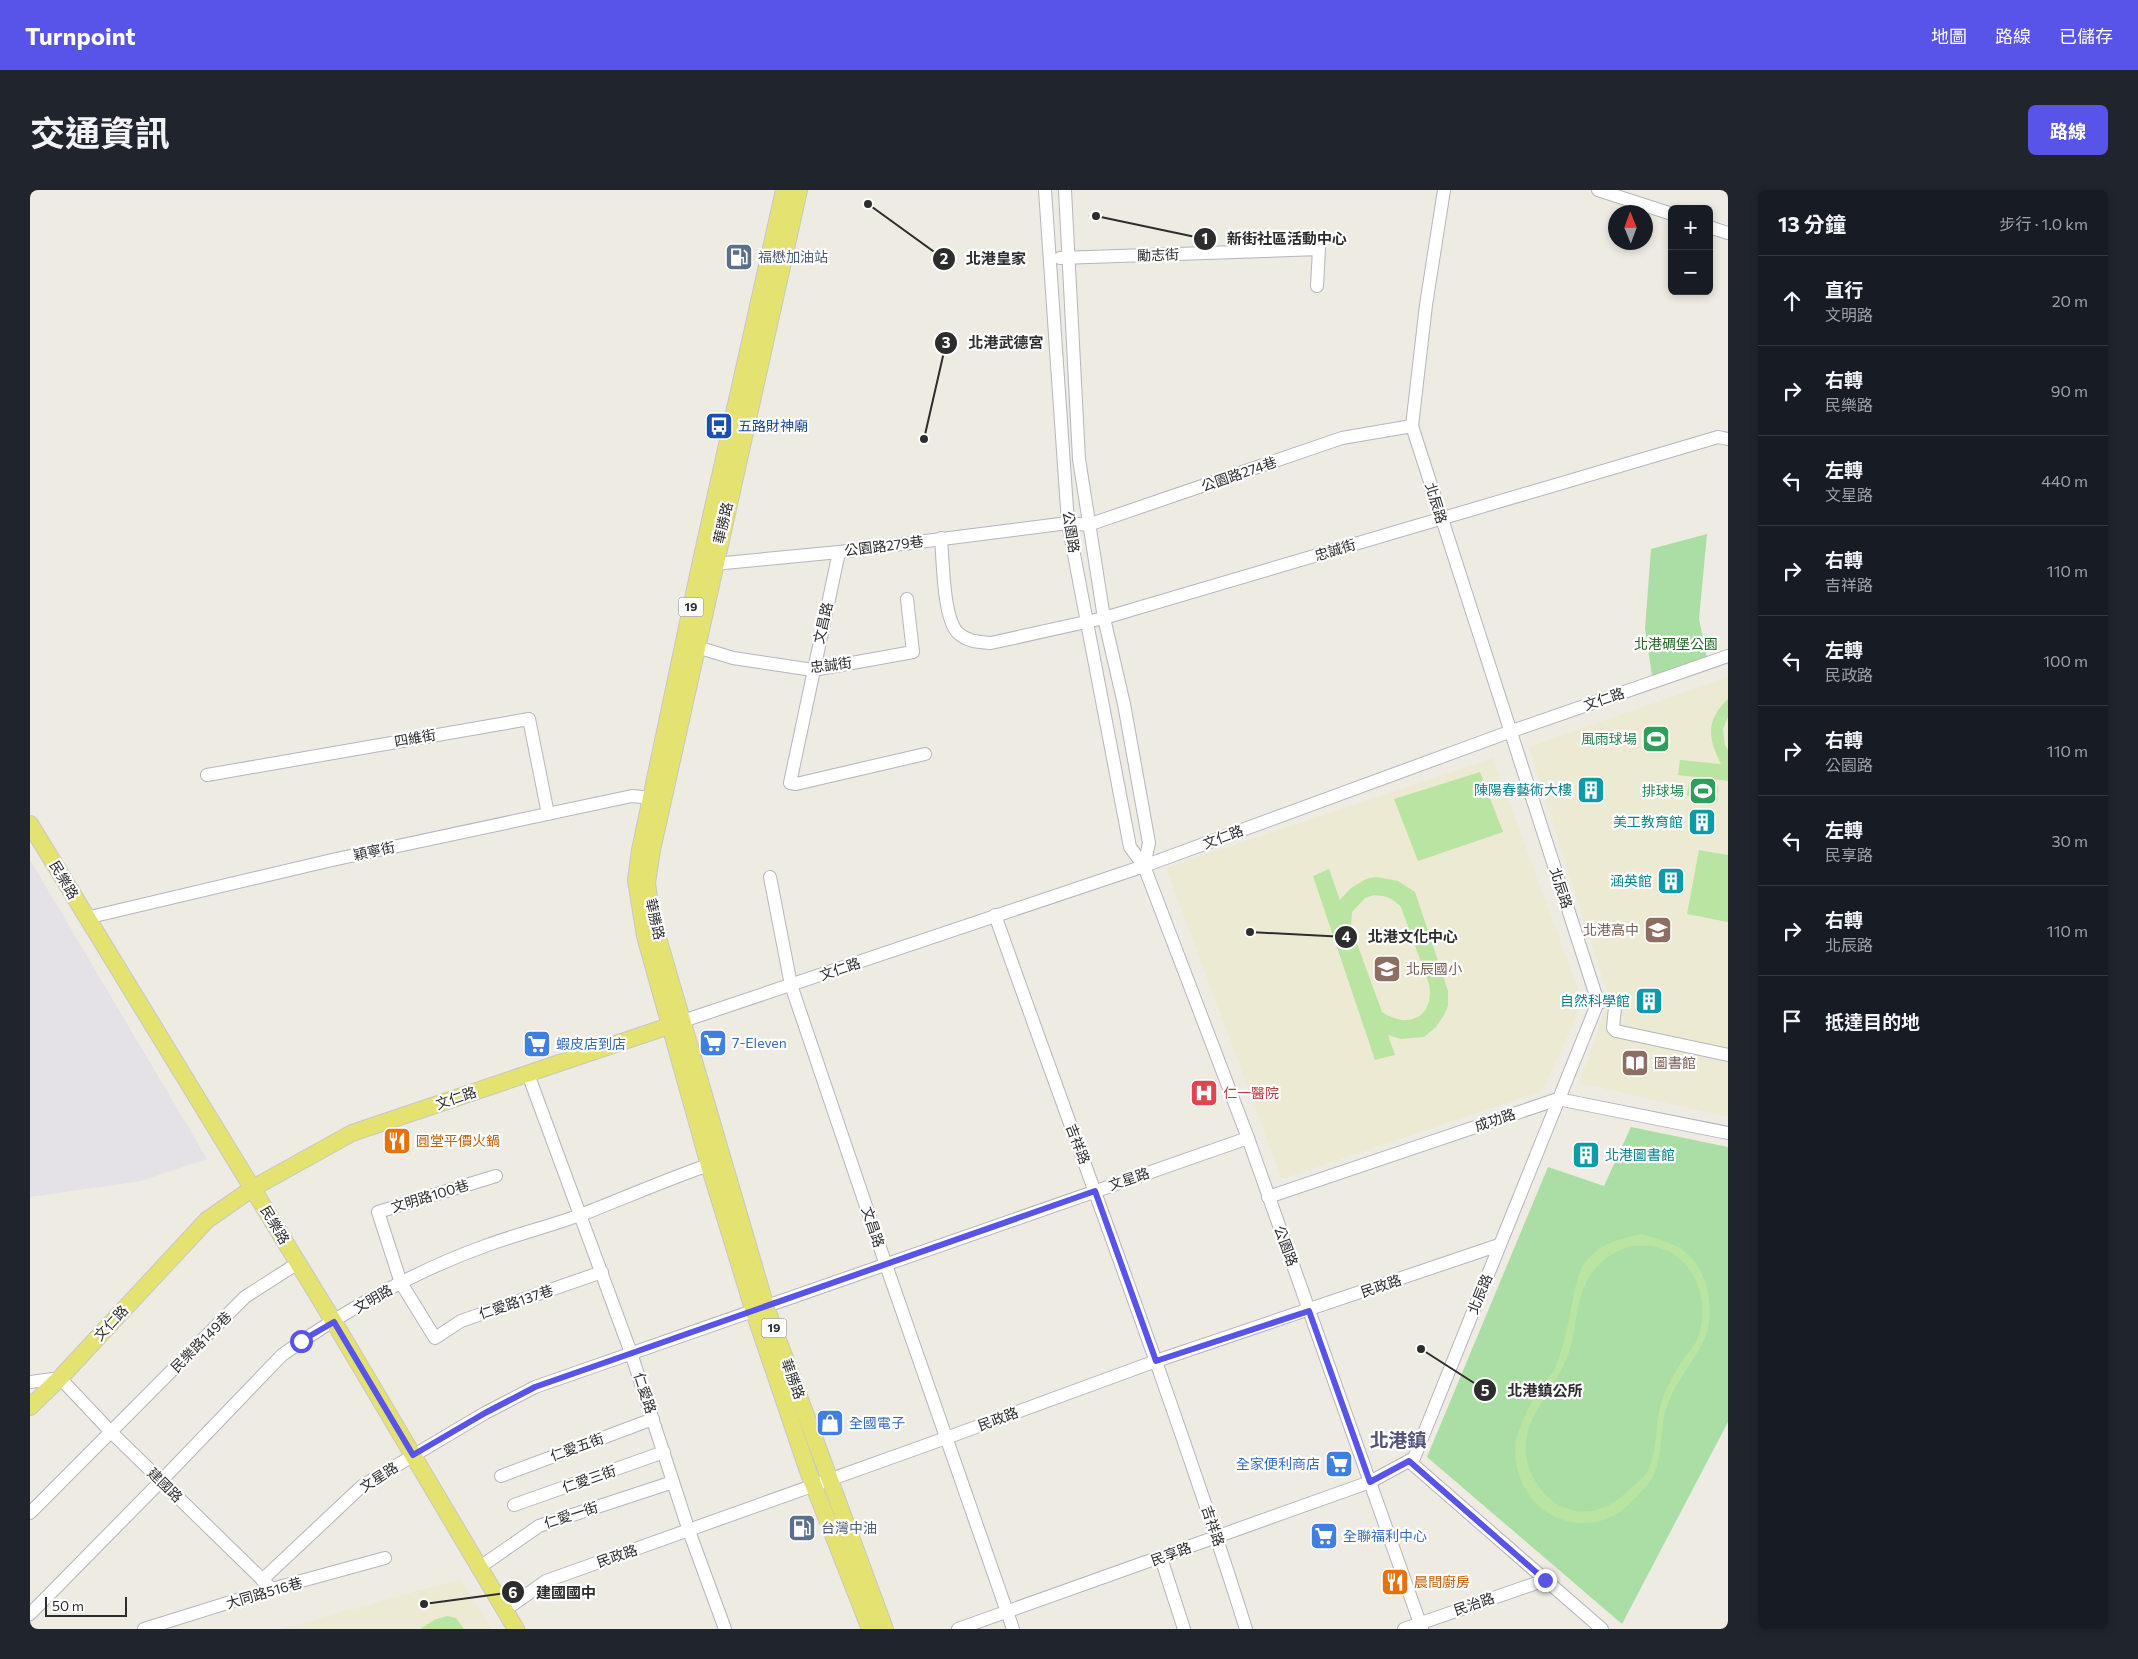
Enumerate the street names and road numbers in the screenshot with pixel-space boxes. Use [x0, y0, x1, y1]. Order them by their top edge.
street label: 勵志街 [1137, 245, 1179, 264]
street label: 公園路274巷 [1199, 453, 1279, 494]
street label: 北辰路 [1422, 480, 1451, 525]
street label: 華勝路 [710, 501, 736, 545]
street label: 公園路 [1060, 510, 1083, 554]
street label: 公園路279巷 [843, 532, 924, 559]
street label: 忠誠街 [1312, 535, 1357, 564]
road number: 19 [678, 598, 704, 617]
street label: 文昌路 [810, 601, 836, 645]
street label: 忠誠街 [809, 654, 853, 675]
street label: 文仁路 [1581, 684, 1626, 713]
street label: 四維街 [393, 725, 437, 750]
street label: 文仁路 [1200, 821, 1245, 852]
street label: 穎寧街 [352, 838, 396, 863]
street label: 民樂路 [46, 857, 83, 902]
street label: 北辰路 [1547, 865, 1576, 910]
street label: 華勝路 [642, 897, 668, 941]
street label: 文仁路 [817, 954, 862, 983]
street label: 文仁路 [433, 1083, 478, 1112]
street label: 成功路 [1472, 1105, 1517, 1134]
street label: 吉祥路 [1063, 1121, 1094, 1166]
street label: 文星路 [1106, 1164, 1151, 1193]
street label: 文明路100巷 [389, 1176, 471, 1215]
street label: 民樂路 [257, 1202, 294, 1247]
street label: 文昌路 [859, 1204, 888, 1249]
street label: 公園路 [1271, 1223, 1302, 1268]
street label: 民政路 [1358, 1271, 1403, 1300]
street label: 北辰路 [1464, 1271, 1495, 1316]
street label: 文明路 [350, 1281, 395, 1316]
street label: 仁愛路137巷 [477, 1281, 555, 1322]
street label: 文仁路 [90, 1302, 131, 1344]
street label: 民樂路149巷 [167, 1308, 235, 1376]
road number: 19 [762, 1318, 786, 1338]
street label: 華勝路 [778, 1356, 809, 1401]
street label: 仁愛路 [631, 1370, 660, 1415]
street label: 民政路 [975, 1403, 1020, 1434]
street label: 仁愛五街 [548, 1429, 606, 1464]
street label: 文星路 [356, 1458, 401, 1495]
street label: 仁愛三街 [560, 1461, 618, 1496]
street label: 建國路 [144, 1464, 186, 1505]
street label: 仁愛一街 [542, 1498, 600, 1531]
street label: 吉祥路 [1199, 1503, 1228, 1548]
street label: 民享路 [1148, 1538, 1193, 1569]
street label: 民政路 [594, 1541, 639, 1570]
street label: 大同路516巷 [224, 1574, 304, 1612]
street label: 民治路 [1451, 1589, 1496, 1618]

